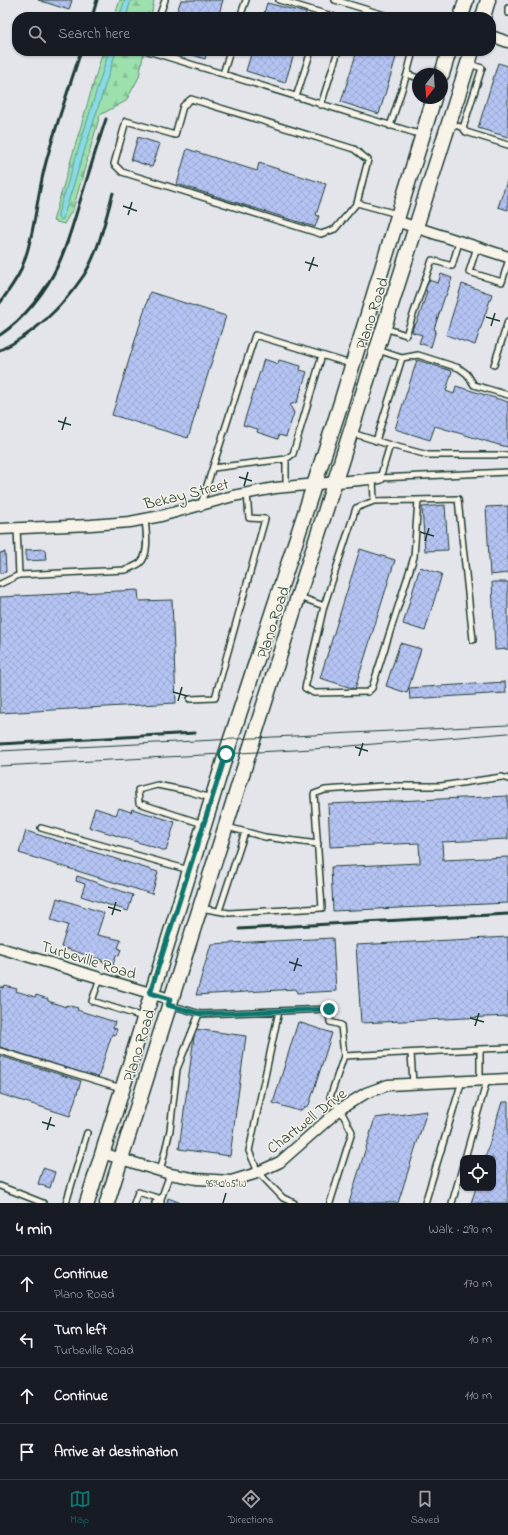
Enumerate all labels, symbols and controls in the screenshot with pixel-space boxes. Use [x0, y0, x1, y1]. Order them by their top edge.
search box [12, 12, 496, 56]
icon: search [26, 23, 48, 45]
text: Search here [58, 23, 130, 45]
north arrow [412, 68, 448, 104]
street label: Plano Road [350, 274, 396, 353]
street label: Bekay Street [140, 473, 232, 517]
street label: Plano Road [251, 583, 297, 662]
route start [217, 745, 235, 763]
street label: Turbeville Road [38, 935, 139, 987]
route end [320, 1000, 338, 1018]
street label: Plano Road [118, 1006, 162, 1085]
street label: Chartwell Drive [262, 1082, 353, 1161]
map controls [460, 1155, 496, 1191]
button: locate [460, 1155, 496, 1191]
text: 96°42'05"W [206, 1177, 246, 1192]
text: 4 min [16, 1217, 52, 1242]
text: Walk · 290 m [428, 1220, 492, 1239]
text: Continue [54, 1263, 108, 1285]
icon: ahead [16, 1273, 38, 1295]
text: 170 m [464, 1274, 492, 1293]
text: Plano Road [54, 1285, 115, 1304]
text: Turn left [54, 1319, 107, 1341]
icon: left [16, 1329, 38, 1351]
text: 10 m [469, 1330, 492, 1349]
text: Turbeville Road [54, 1341, 134, 1360]
icon: ahead [16, 1385, 38, 1407]
text: Continue [54, 1385, 108, 1407]
text: 110 m [465, 1386, 492, 1405]
icon: arrive [16, 1441, 38, 1463]
text: Arrive at destination [54, 1441, 178, 1463]
tab: Map [69, 1488, 91, 1528]
tab: Directions [228, 1488, 273, 1528]
tab: Saved [411, 1488, 439, 1528]

